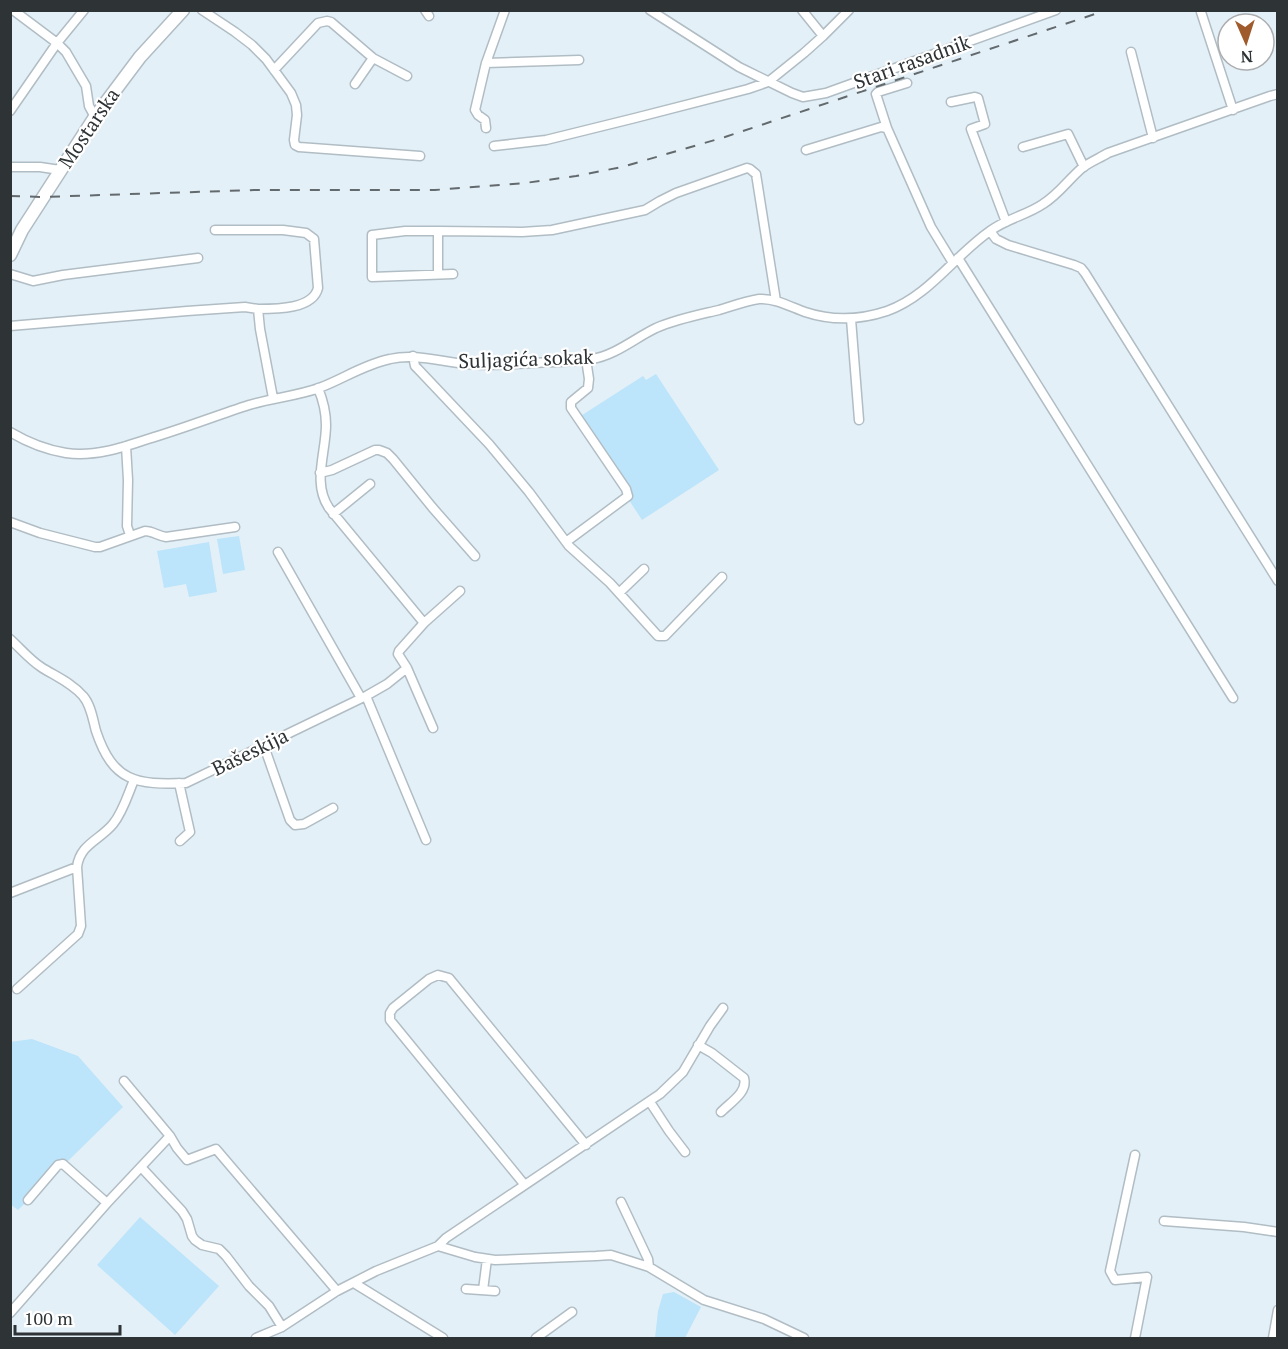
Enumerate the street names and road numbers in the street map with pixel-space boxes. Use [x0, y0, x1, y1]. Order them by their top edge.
street label: Stari rasadnik [850, 28, 975, 95]
street label: Mostarska [52, 82, 125, 173]
street label: Suljagića sokak [458, 343, 595, 374]
street label: Bašeskija [207, 721, 293, 782]

